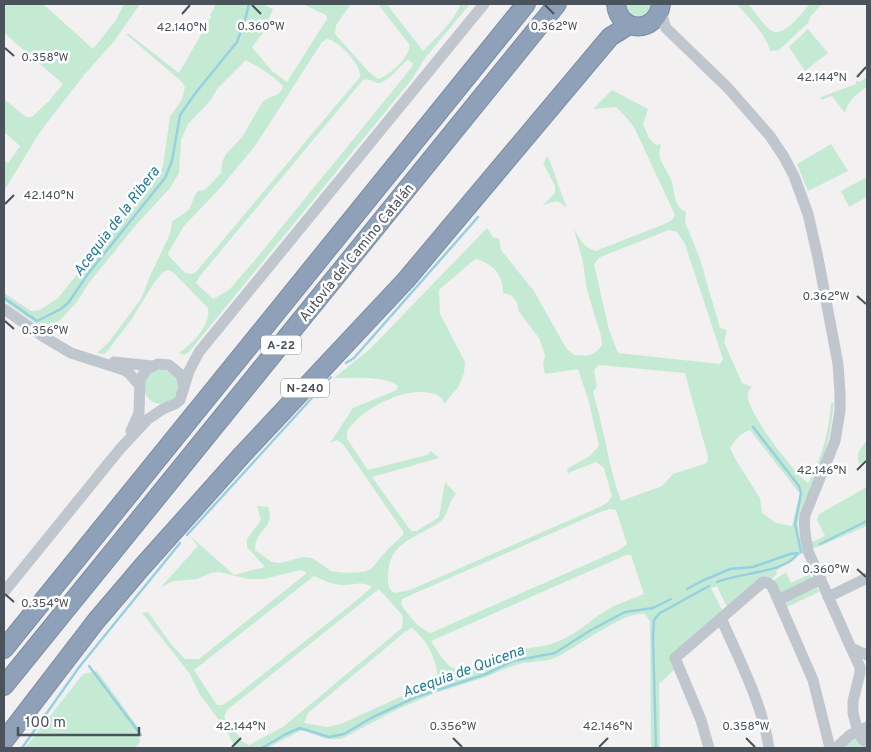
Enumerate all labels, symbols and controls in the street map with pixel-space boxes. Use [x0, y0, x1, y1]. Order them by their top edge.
text: 0.360°W [237, 19, 285, 35]
text: 0.362°W [530, 19, 578, 35]
text: 42.140°N [157, 20, 207, 36]
text: 0.358°W [21, 50, 69, 66]
text: 42.144°N [797, 70, 847, 86]
water label: Acequia de la Ribera [70, 163, 165, 281]
street label: Autovía del Camino Catalán [296, 180, 418, 325]
text: 42.140°N [24, 188, 74, 204]
text: 0.362°W [802, 289, 850, 305]
text: 0.356°W [21, 323, 69, 339]
road number: A-22 [261, 336, 301, 354]
road number: N-240 [281, 378, 329, 398]
text: 42.146°N [797, 463, 847, 479]
text: 0.360°W [802, 562, 850, 578]
text: 0.354°W [21, 596, 69, 612]
water label: Acequia de Quicena [400, 641, 527, 703]
scale bar [18, 704, 139, 736]
text: 100 m [25, 714, 66, 733]
text: 42.144°N [216, 719, 266, 735]
text: 0.356°W [429, 719, 477, 735]
text: 42.146°N [583, 719, 633, 735]
text: 0.358°W [722, 719, 770, 735]

